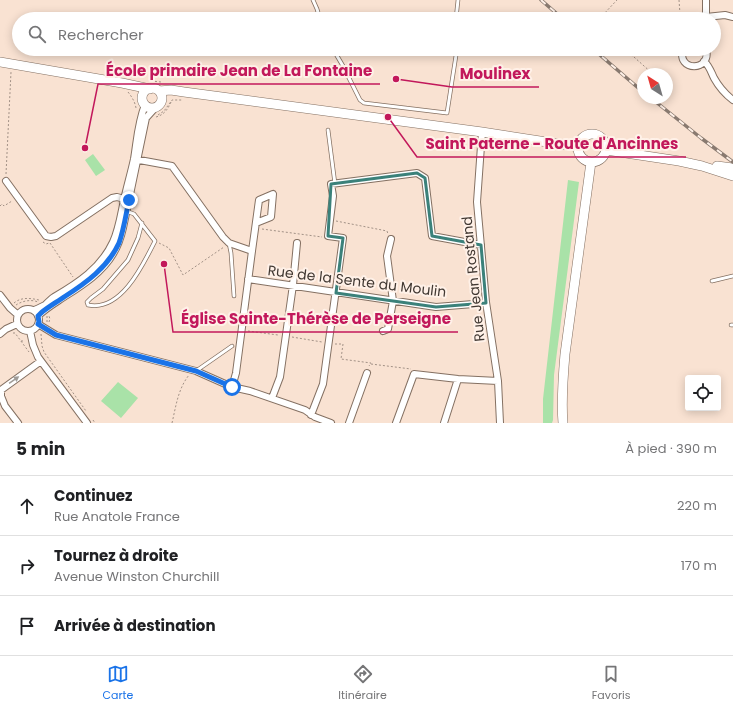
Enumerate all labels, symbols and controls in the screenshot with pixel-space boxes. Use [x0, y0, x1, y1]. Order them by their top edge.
search box [12, 12, 721, 56]
icon: search [26, 23, 48, 45]
text: Rechercher [58, 24, 144, 45]
callout: École primaire Jean de La Fontaine [98, 57, 380, 84]
text: École primaire Jean de La Fontaine [106, 60, 372, 81]
callout: Moulinex [452, 60, 539, 87]
text: Moulinex [460, 63, 530, 84]
north arrow [637, 68, 673, 104]
callout: Saint Paterne - Route d'Ancinnes [417, 130, 686, 157]
text: Saint Paterne - Route d'Ancinnes [426, 133, 678, 154]
route end [120, 191, 138, 209]
street label: Rue Jean Rostand [456, 215, 490, 343]
street label: Rue de la Sente du Moulin [267, 260, 447, 302]
callout: Église Sainte-Thérèse de Perseigne [173, 305, 458, 332]
text: Église Sainte-Thérèse de Perseigne [181, 308, 451, 329]
map controls [685, 375, 721, 411]
button: locate [685, 375, 721, 411]
one-way arrow [9, 376, 20, 384]
route start [223, 378, 241, 396]
text: 5 min [16, 437, 65, 461]
text: À pied · 390 m [625, 439, 717, 458]
text: Continuez [54, 485, 133, 506]
icon: ahead [16, 495, 38, 517]
text: 220 m [677, 496, 717, 515]
text: Rue Anatole France [54, 507, 180, 526]
text: Tournez à droite [54, 545, 178, 566]
icon: right [16, 555, 38, 577]
text: 170 m [681, 556, 717, 575]
text: Avenue Winston Churchill [54, 567, 219, 586]
icon: arrive [16, 615, 38, 637]
text: Arrivée à destination [54, 615, 216, 636]
tab: Carte [102, 663, 133, 704]
tab: Itinéraire [338, 663, 387, 704]
tab: Favoris [592, 663, 630, 704]

